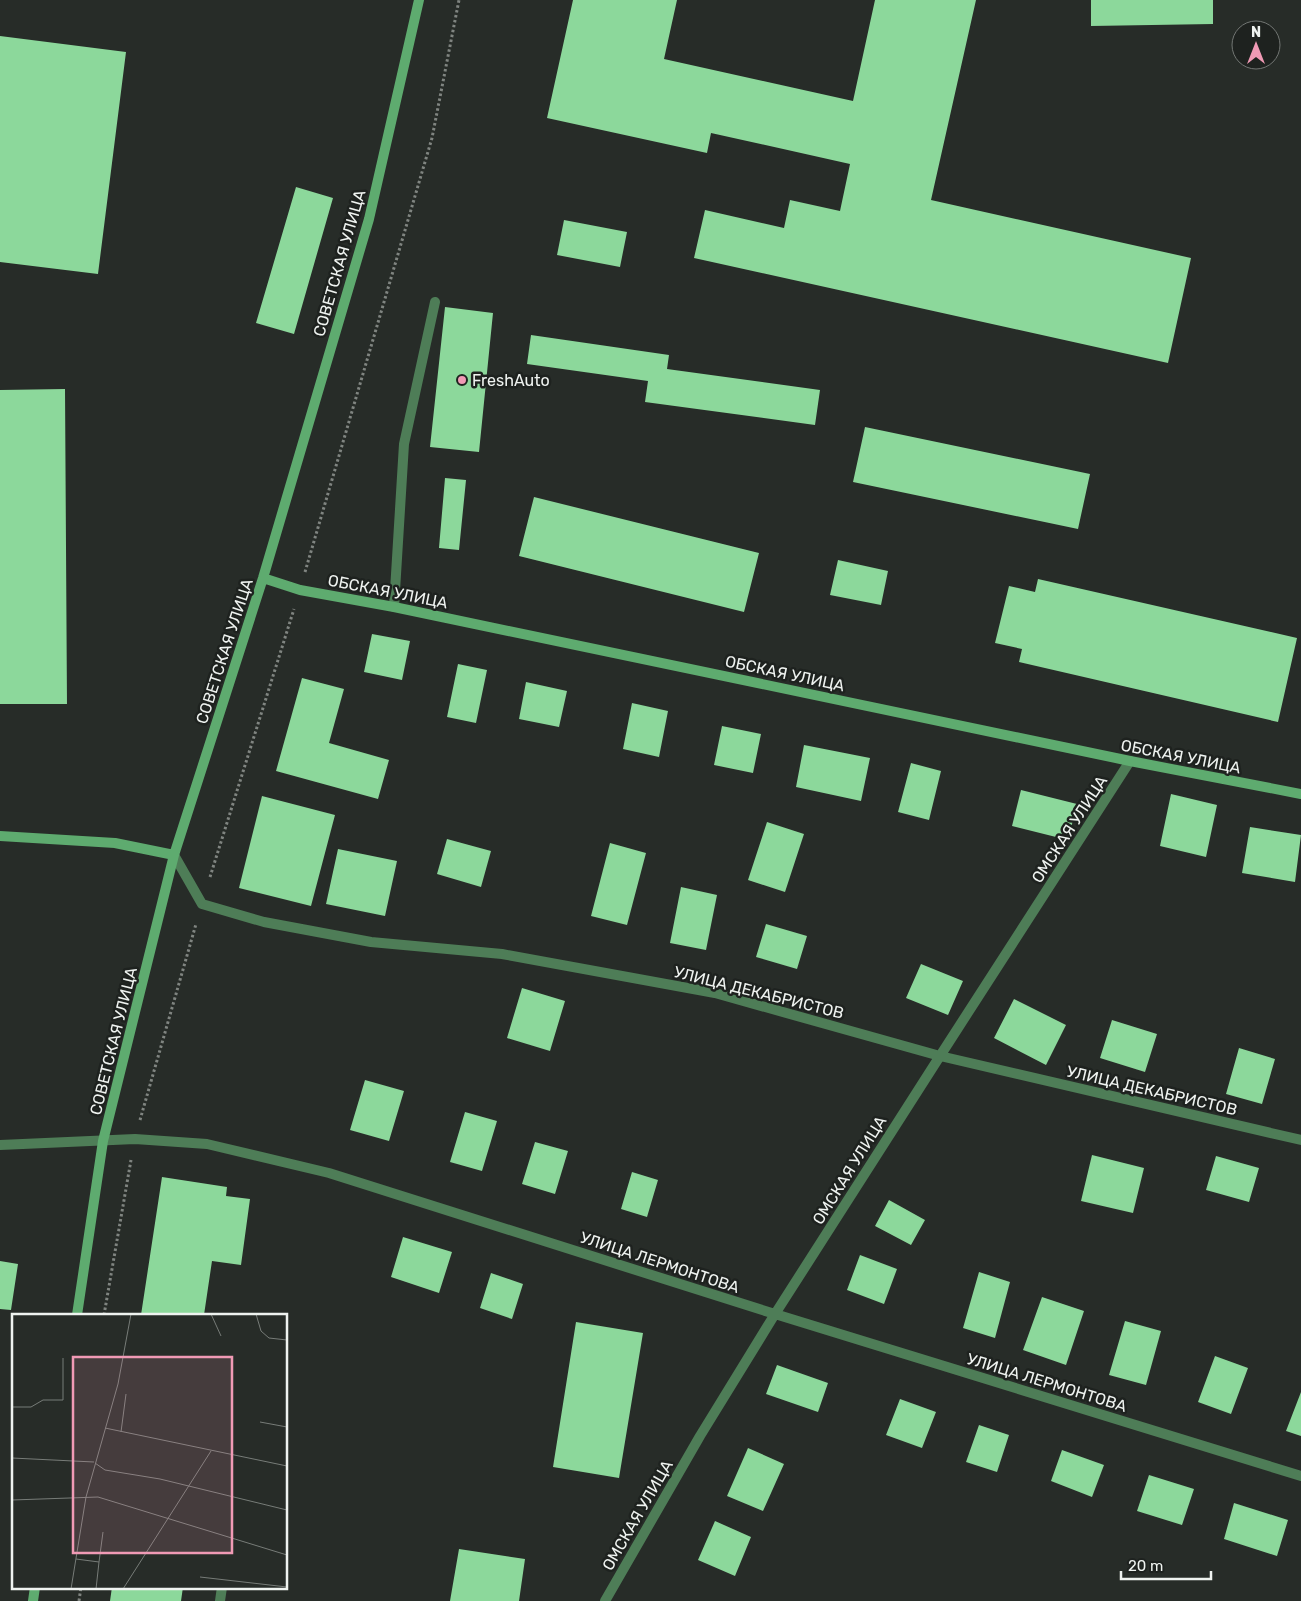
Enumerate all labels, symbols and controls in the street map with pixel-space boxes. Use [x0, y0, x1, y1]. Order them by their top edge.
north arrow [1231, 20, 1281, 70]
text: N [1251, 24, 1261, 41]
street label: СОВЕТСКАЯ УЛИЦА [309, 187, 370, 339]
place label: FreshAuto [472, 371, 550, 390]
marker: FreshAuto [456, 374, 468, 386]
street label: ОБСКАЯ УЛИЦА [326, 571, 450, 612]
street label: СОВЕТСКАЯ УЛИЦА [192, 576, 257, 726]
street label: ОБСКАЯ УЛИЦА [723, 652, 847, 695]
street label: ОБСКАЯ УЛИЦА [1119, 736, 1243, 777]
street label: ОМСКАЯ УЛИЦА [1028, 772, 1111, 887]
street label: УЛИЦА ДЕКАБРИСТОВ [672, 962, 846, 1023]
street label: СОВЕТСКАЯ УЛИЦА [86, 965, 141, 1117]
street label: УЛИЦА ДЕКАБРИСТОВ [1065, 1062, 1239, 1119]
street label: ОМСКАЯ УЛИЦА [808, 1112, 891, 1228]
street label: УЛИЦА ЛЕРМОНТОВА [578, 1228, 742, 1297]
inset map [12, 1314, 288, 1588]
street label: УЛИЦА ЛЕРМОНТОВА [965, 1349, 1129, 1416]
street label: ОМСКАЯ УЛИЦА [598, 1456, 677, 1574]
scale bar [1121, 1548, 1211, 1580]
text: 20 m [1128, 1557, 1163, 1575]

